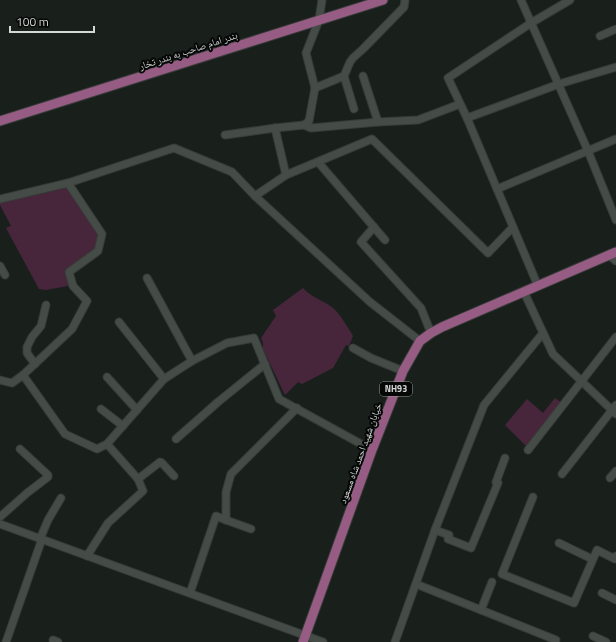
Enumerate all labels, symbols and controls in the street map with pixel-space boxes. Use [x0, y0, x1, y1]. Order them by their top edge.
scale bar [10, 8, 94, 34]
text: 100 m [16, 12, 49, 31]
street label: بندر امام صاحب به بندر تخار [136, 27, 239, 74]
road number: NH93 [380, 382, 412, 396]
street label: خیابان شهید احمد شاه مسعود [335, 400, 386, 506]

